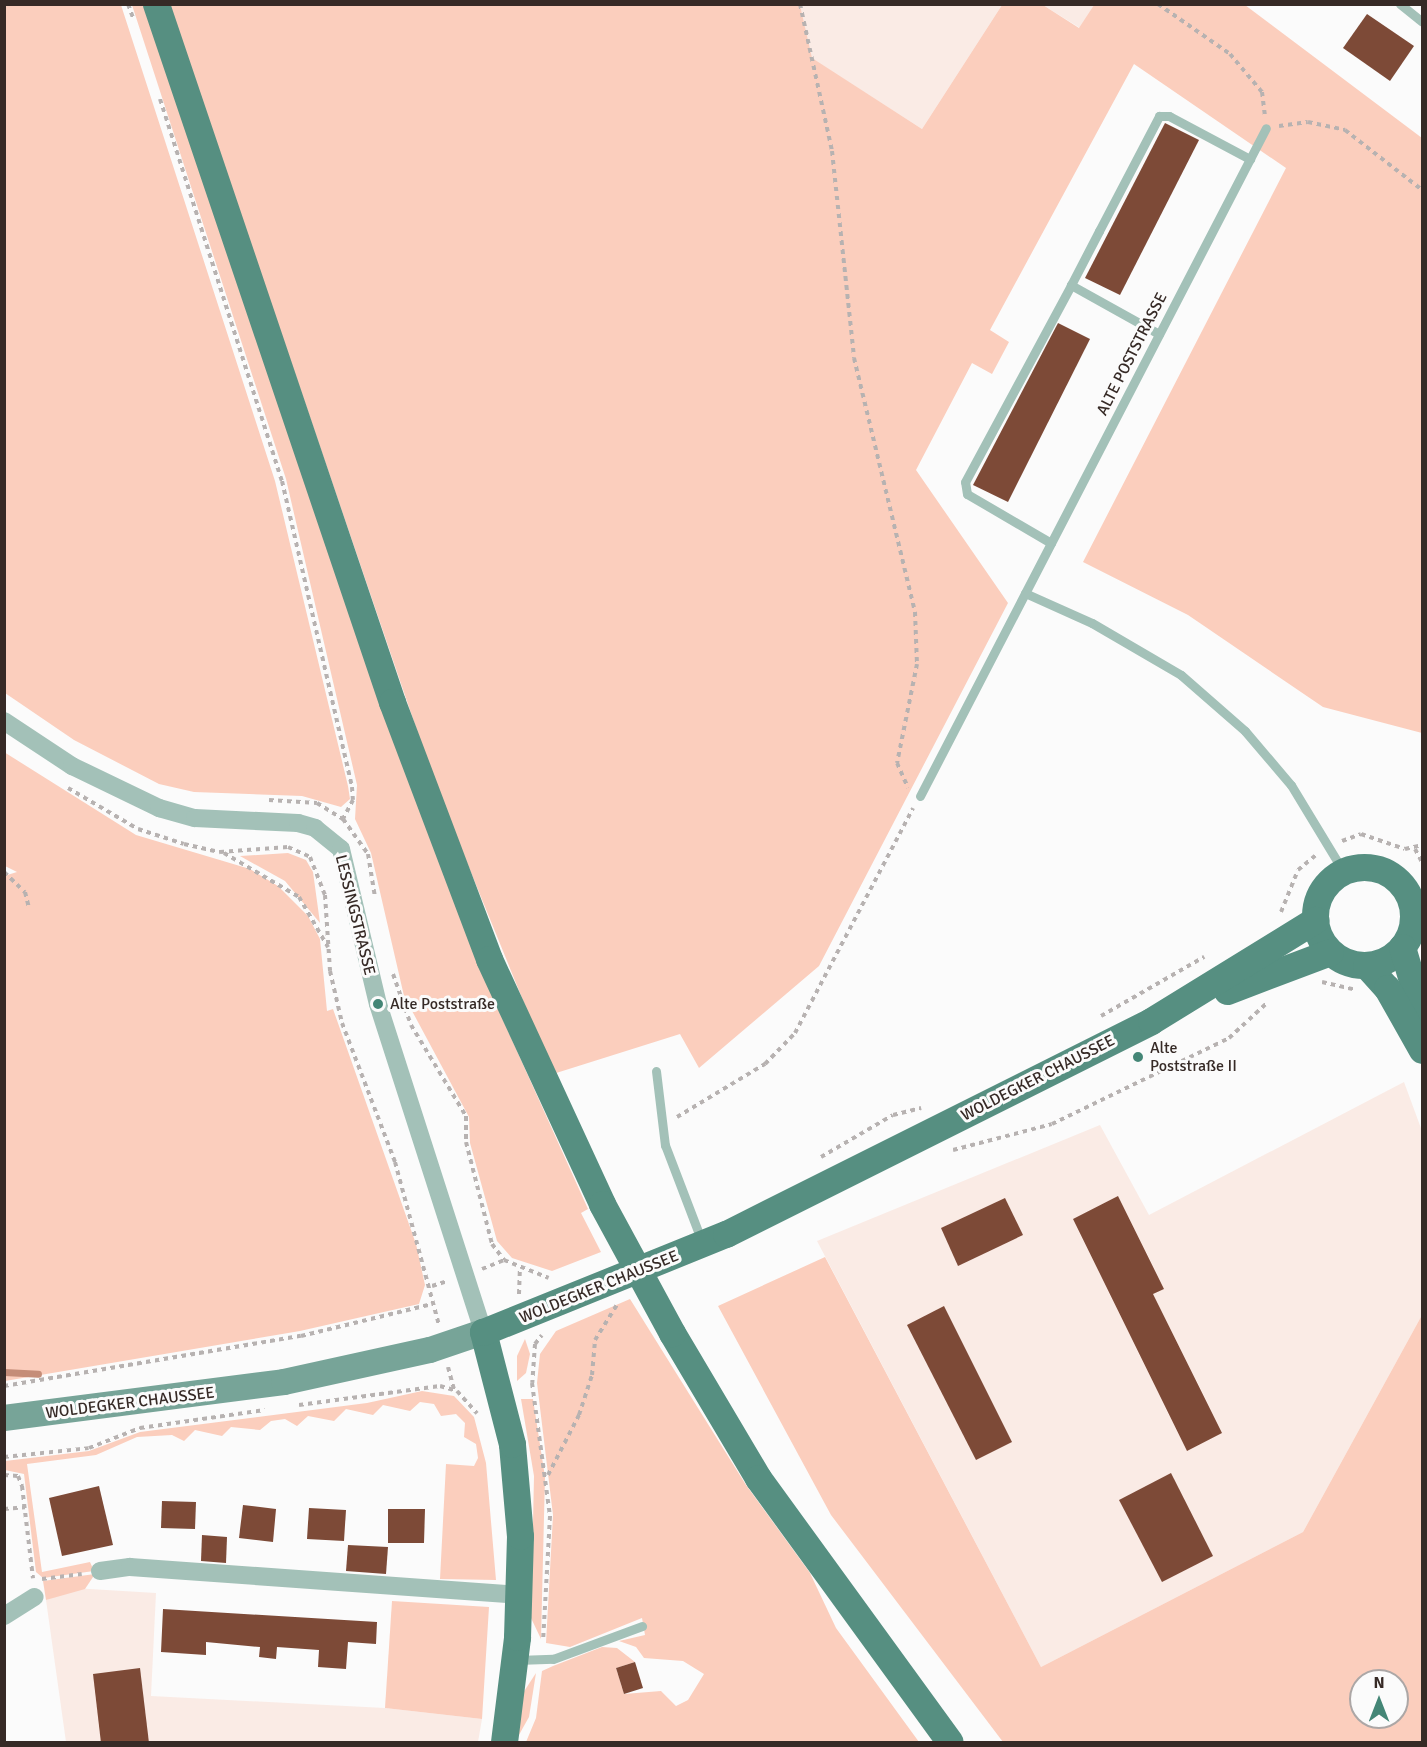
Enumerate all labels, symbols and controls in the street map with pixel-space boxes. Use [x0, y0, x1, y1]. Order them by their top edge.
street label: ALTE POSTSTRASSE [1093, 289, 1171, 419]
street label: LESSINGSTRASSE [331, 853, 379, 977]
place label: Alte Poststraße [390, 994, 495, 1014]
marker: Alte Poststraße [371, 997, 385, 1011]
street label: WOLDEGKER CHAUSSEE [958, 1031, 1118, 1125]
place label: Alte Poststraße II [1150, 1038, 1237, 1076]
marker: Alte Poststraße II [1131, 1050, 1145, 1064]
street label: WOLDEGKER CHAUSSEE [517, 1246, 681, 1328]
street label: WOLDEGKER CHAUSSEE [44, 1383, 216, 1423]
north arrow [1349, 1669, 1409, 1729]
text: N [1373, 1673, 1385, 1693]

